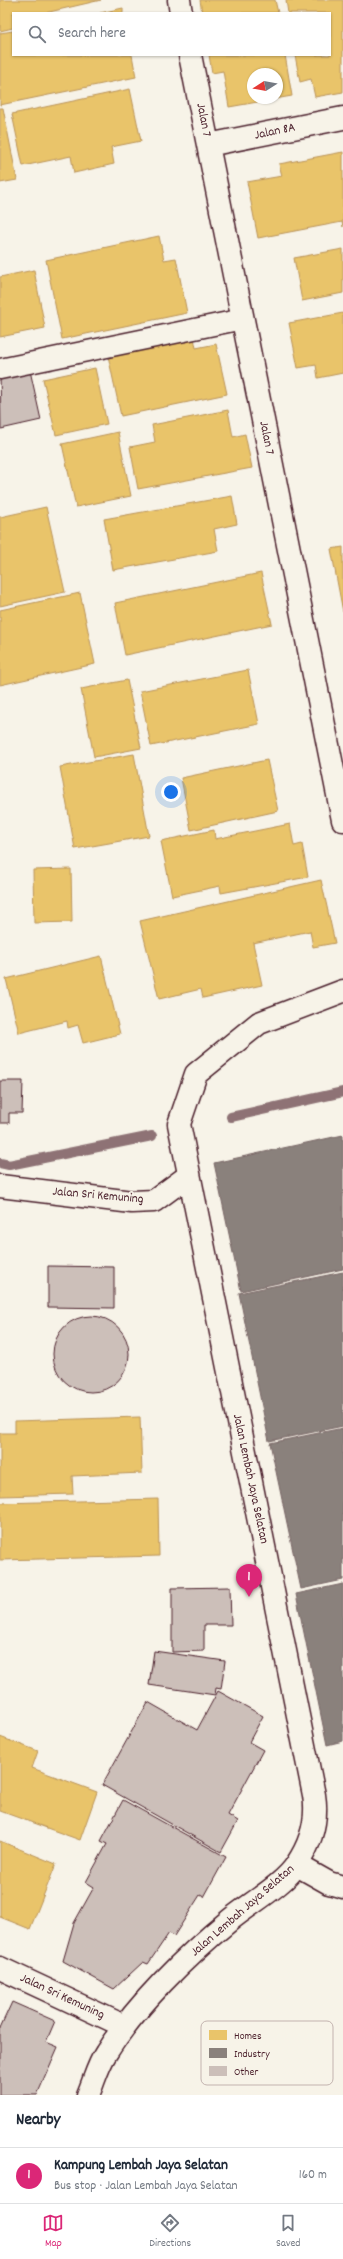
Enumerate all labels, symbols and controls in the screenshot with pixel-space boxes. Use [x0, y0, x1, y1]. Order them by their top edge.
search box [12, 12, 331, 56]
icon: search [26, 23, 48, 45]
text: Search here [58, 23, 126, 45]
north arrow [247, 68, 283, 104]
street label: Jalan 7 [190, 102, 216, 139]
street label: Jalan 8A [253, 118, 297, 146]
street label: Jalan 7 [253, 420, 279, 457]
your location [161, 782, 181, 802]
street label: Jalan Sri Kemuning [52, 1183, 145, 1209]
street label: Jalan Lembah Jaya Selatan [227, 1412, 273, 1546]
pin: 1 [236, 1564, 262, 1597]
street label: Jalan Lembah Jaya Selatan [187, 1860, 299, 1962]
street label: Jalan Sri Kemuning [17, 1969, 108, 2025]
legend [201, 2021, 333, 2085]
text: Homes [234, 2029, 262, 2045]
text: Industry [234, 2047, 270, 2063]
text: Other [234, 2065, 259, 2081]
text: Nearby [16, 2109, 60, 2133]
text: Kampung Lembah Jaya Selatan [54, 2155, 228, 2177]
text: 1 [28, 2166, 30, 2185]
text: 160 m [299, 2166, 327, 2185]
text: Bus stop · Jalan Lembah Jaya Selatan [54, 2177, 238, 2196]
tab: Map [42, 2212, 64, 2252]
tab: Directions [149, 2212, 191, 2252]
tab: Saved [276, 2212, 301, 2252]

